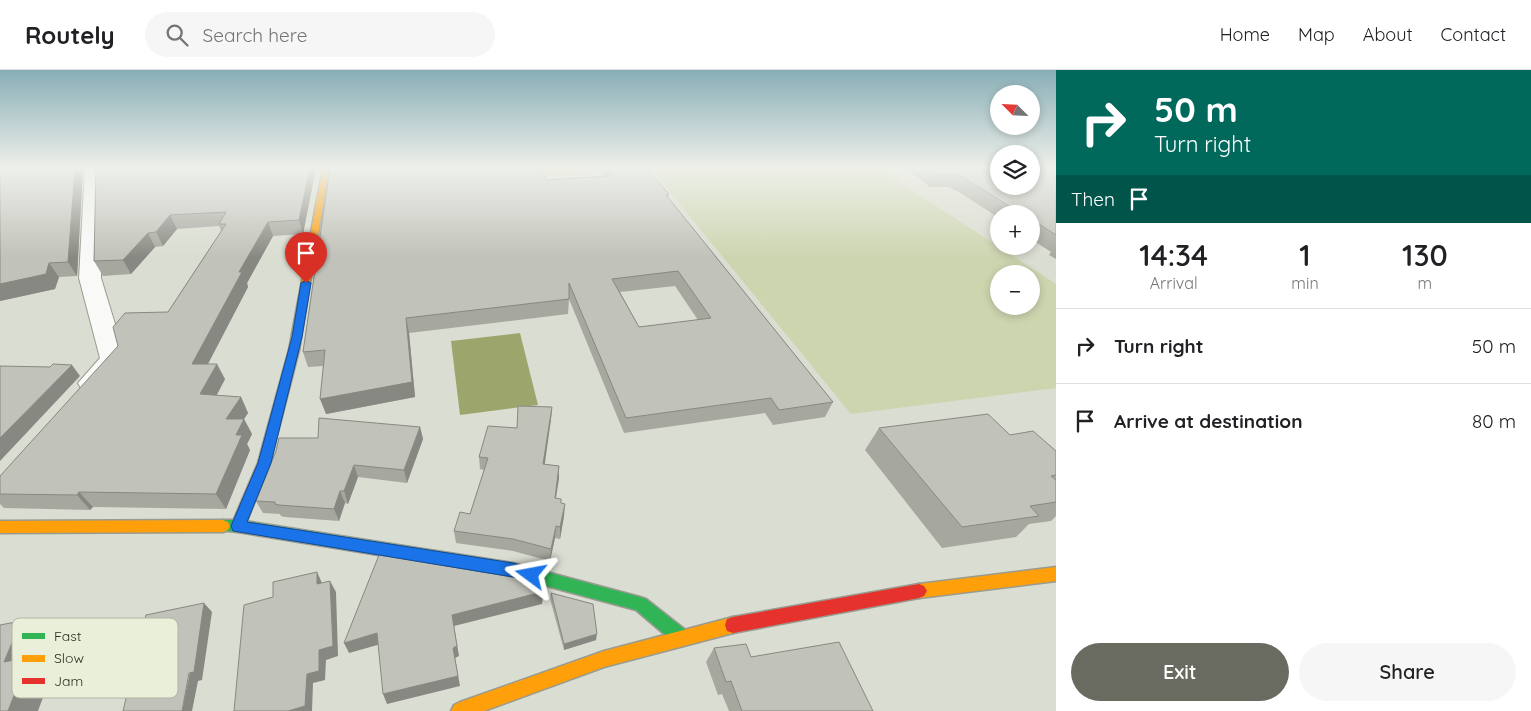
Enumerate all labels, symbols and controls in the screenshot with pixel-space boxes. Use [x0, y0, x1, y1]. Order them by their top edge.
search box [145, 12, 495, 57]
text: Routely [25, 20, 115, 50]
icon: search [163, 21, 191, 49]
text: Search here [203, 23, 307, 47]
text: Home [1220, 23, 1270, 46]
text: Map [1298, 23, 1335, 46]
text: About [1363, 23, 1413, 46]
text: Contact [1441, 23, 1506, 46]
north arrow [990, 85, 1040, 135]
map controls [990, 85, 1040, 315]
text: 50 m [1154, 87, 1238, 131]
icon: right [1071, 90, 1136, 155]
text: Turn right [1154, 130, 1251, 158]
button: layers [990, 145, 1040, 195]
icon: arrive [1125, 185, 1153, 213]
text: Then [1071, 187, 1115, 211]
button: + [990, 205, 1040, 255]
pin [285, 232, 327, 283]
text: 14:34 [1139, 236, 1208, 274]
text: 1 [1299, 236, 1311, 274]
text: 130 [1402, 236, 1448, 274]
icon: arrive [292, 239, 320, 267]
button: − [990, 265, 1040, 315]
text: Arrival [1150, 273, 1198, 293]
text: min [1291, 273, 1319, 293]
text: m [1418, 273, 1432, 293]
icon: right [1071, 332, 1099, 360]
text: Turn right [1114, 334, 1203, 358]
text: 50 m [1472, 334, 1516, 358]
icon: arrive [1071, 407, 1099, 435]
text: Arrive at destination [1114, 409, 1303, 433]
text: 80 m [1472, 409, 1516, 433]
position arrow [504, 548, 556, 600]
legend [12, 618, 178, 698]
text: Fast [54, 627, 82, 645]
button: Exit [1071, 643, 1289, 701]
button: Share [1299, 643, 1516, 701]
text: Slow [54, 649, 84, 667]
text: Jam [54, 672, 83, 690]

